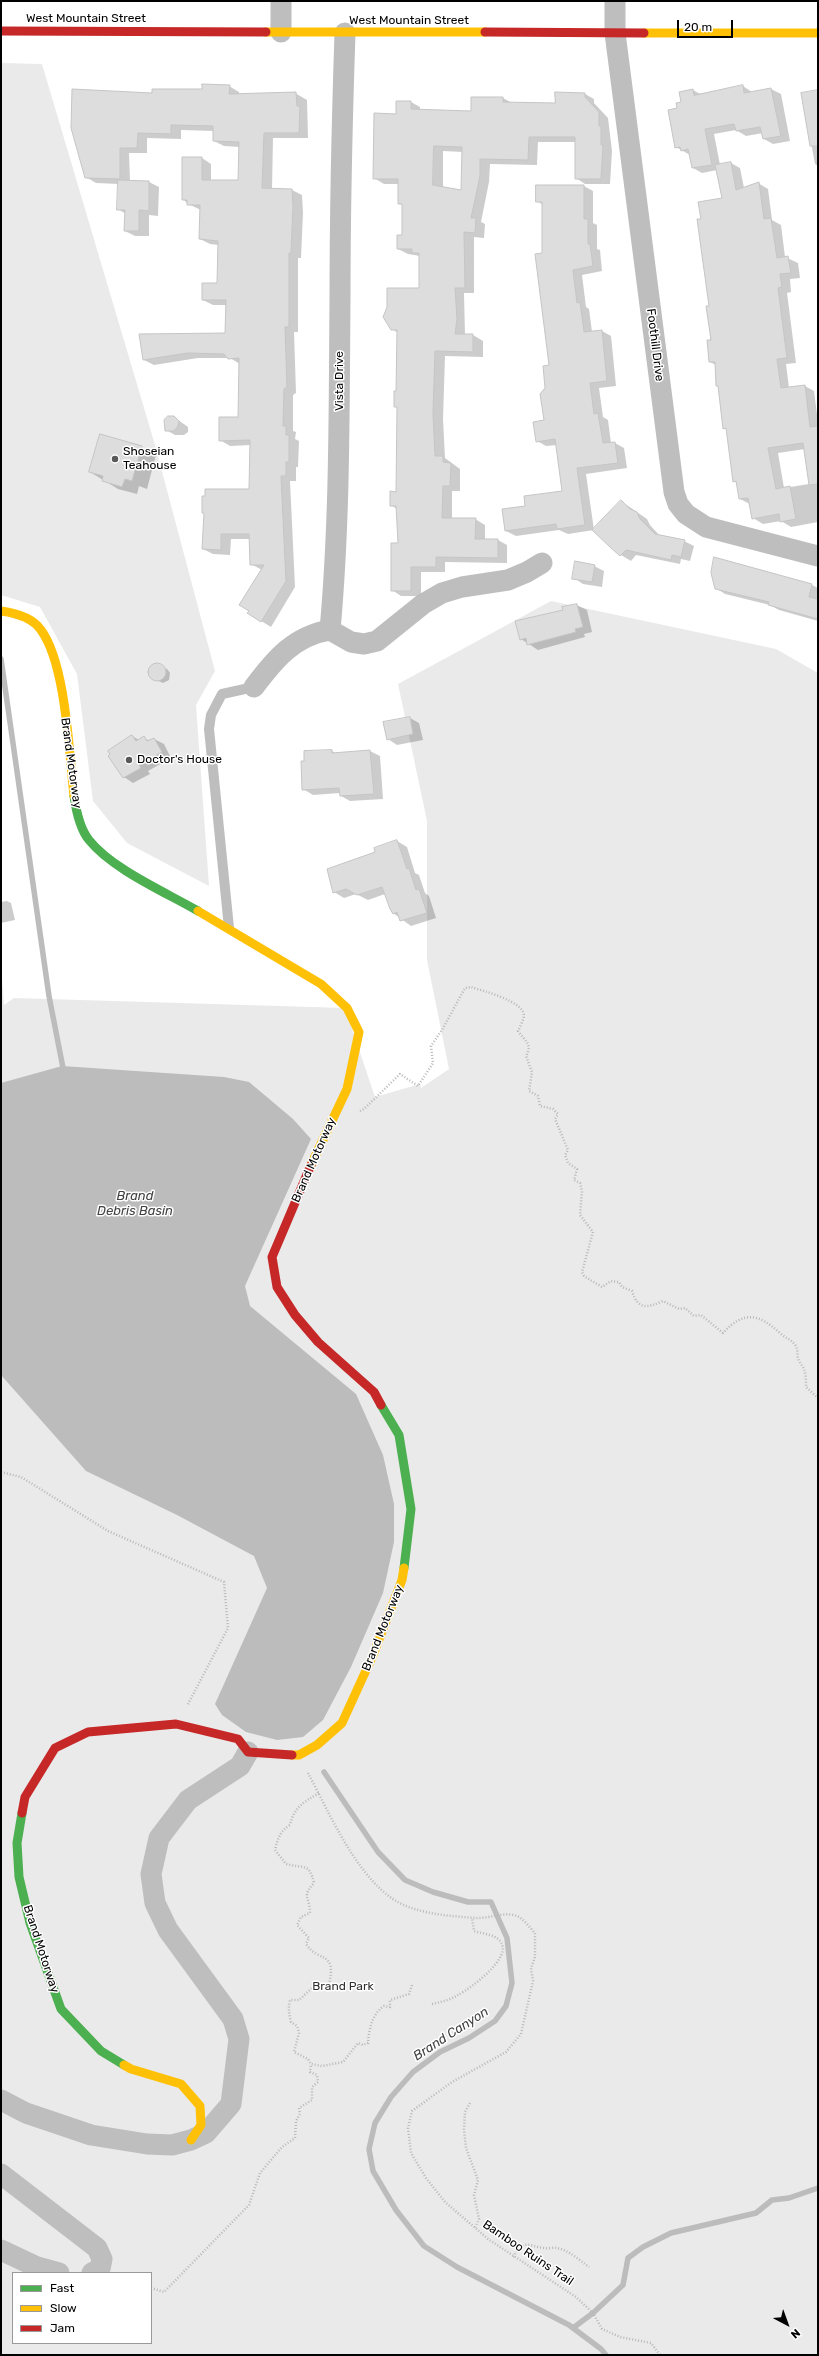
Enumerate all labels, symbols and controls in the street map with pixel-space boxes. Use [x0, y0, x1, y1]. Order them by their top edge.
street label: West Mountain Street [26, 12, 146, 26]
scale bar [679, 12, 735, 38]
street label: West Mountain Street [349, 14, 469, 28]
text: 20 m [684, 20, 712, 34]
street label: Foothill Drive [643, 308, 667, 382]
street label: Vista Drive [333, 351, 347, 411]
place label: Shoseian Teahouse [123, 445, 176, 473]
marker: Shoseian Teahouse [110, 454, 120, 464]
street label: Brand Motorway [58, 717, 84, 809]
place label: Doctor's House [137, 753, 222, 767]
marker: Doctor's House [124, 755, 134, 765]
street label: Brand Motorway [289, 1115, 339, 1205]
water label: Brand Debris Basin [97, 1188, 173, 1219]
street label: Brand Motorway [359, 1583, 407, 1673]
street label: Brand Motorway [20, 1903, 62, 1995]
park label: Brand Park [312, 1980, 374, 1994]
water label: Brand Canyon [411, 2004, 491, 2064]
street label: Bamboo Ruins Trail [480, 2217, 576, 2289]
legend [12, 2272, 152, 2344]
text: Fast [50, 2281, 74, 2295]
text: Slow [50, 2301, 77, 2315]
north arrow [767, 2304, 807, 2344]
text: Jam [50, 2321, 75, 2335]
text: N [788, 2326, 802, 2341]

